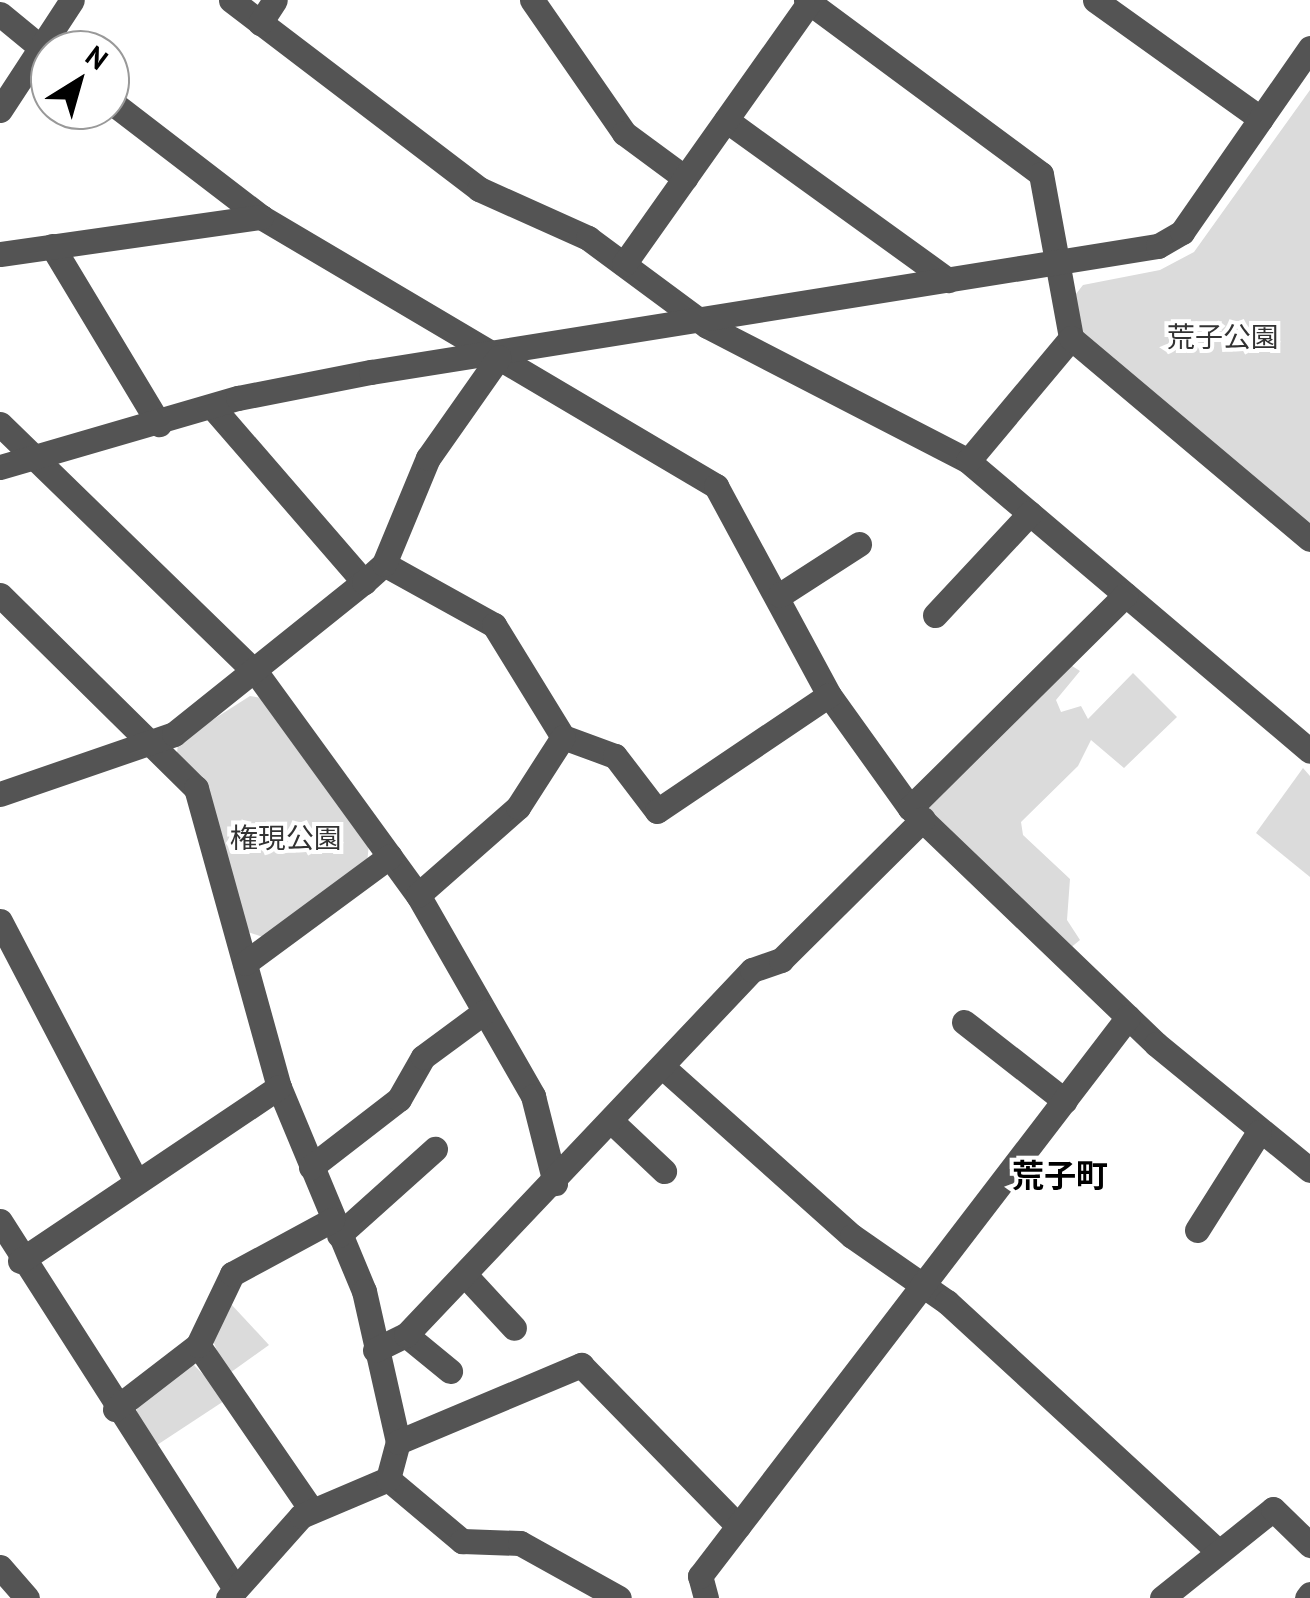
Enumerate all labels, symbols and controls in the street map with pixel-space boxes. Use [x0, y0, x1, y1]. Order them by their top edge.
north arrow [30, 30, 130, 130]
text: N [79, 37, 116, 78]
park label: 荒子公園 [1167, 320, 1279, 354]
park label: 権現公園 [230, 821, 342, 855]
district label: 荒子町 [1012, 1156, 1108, 1194]

